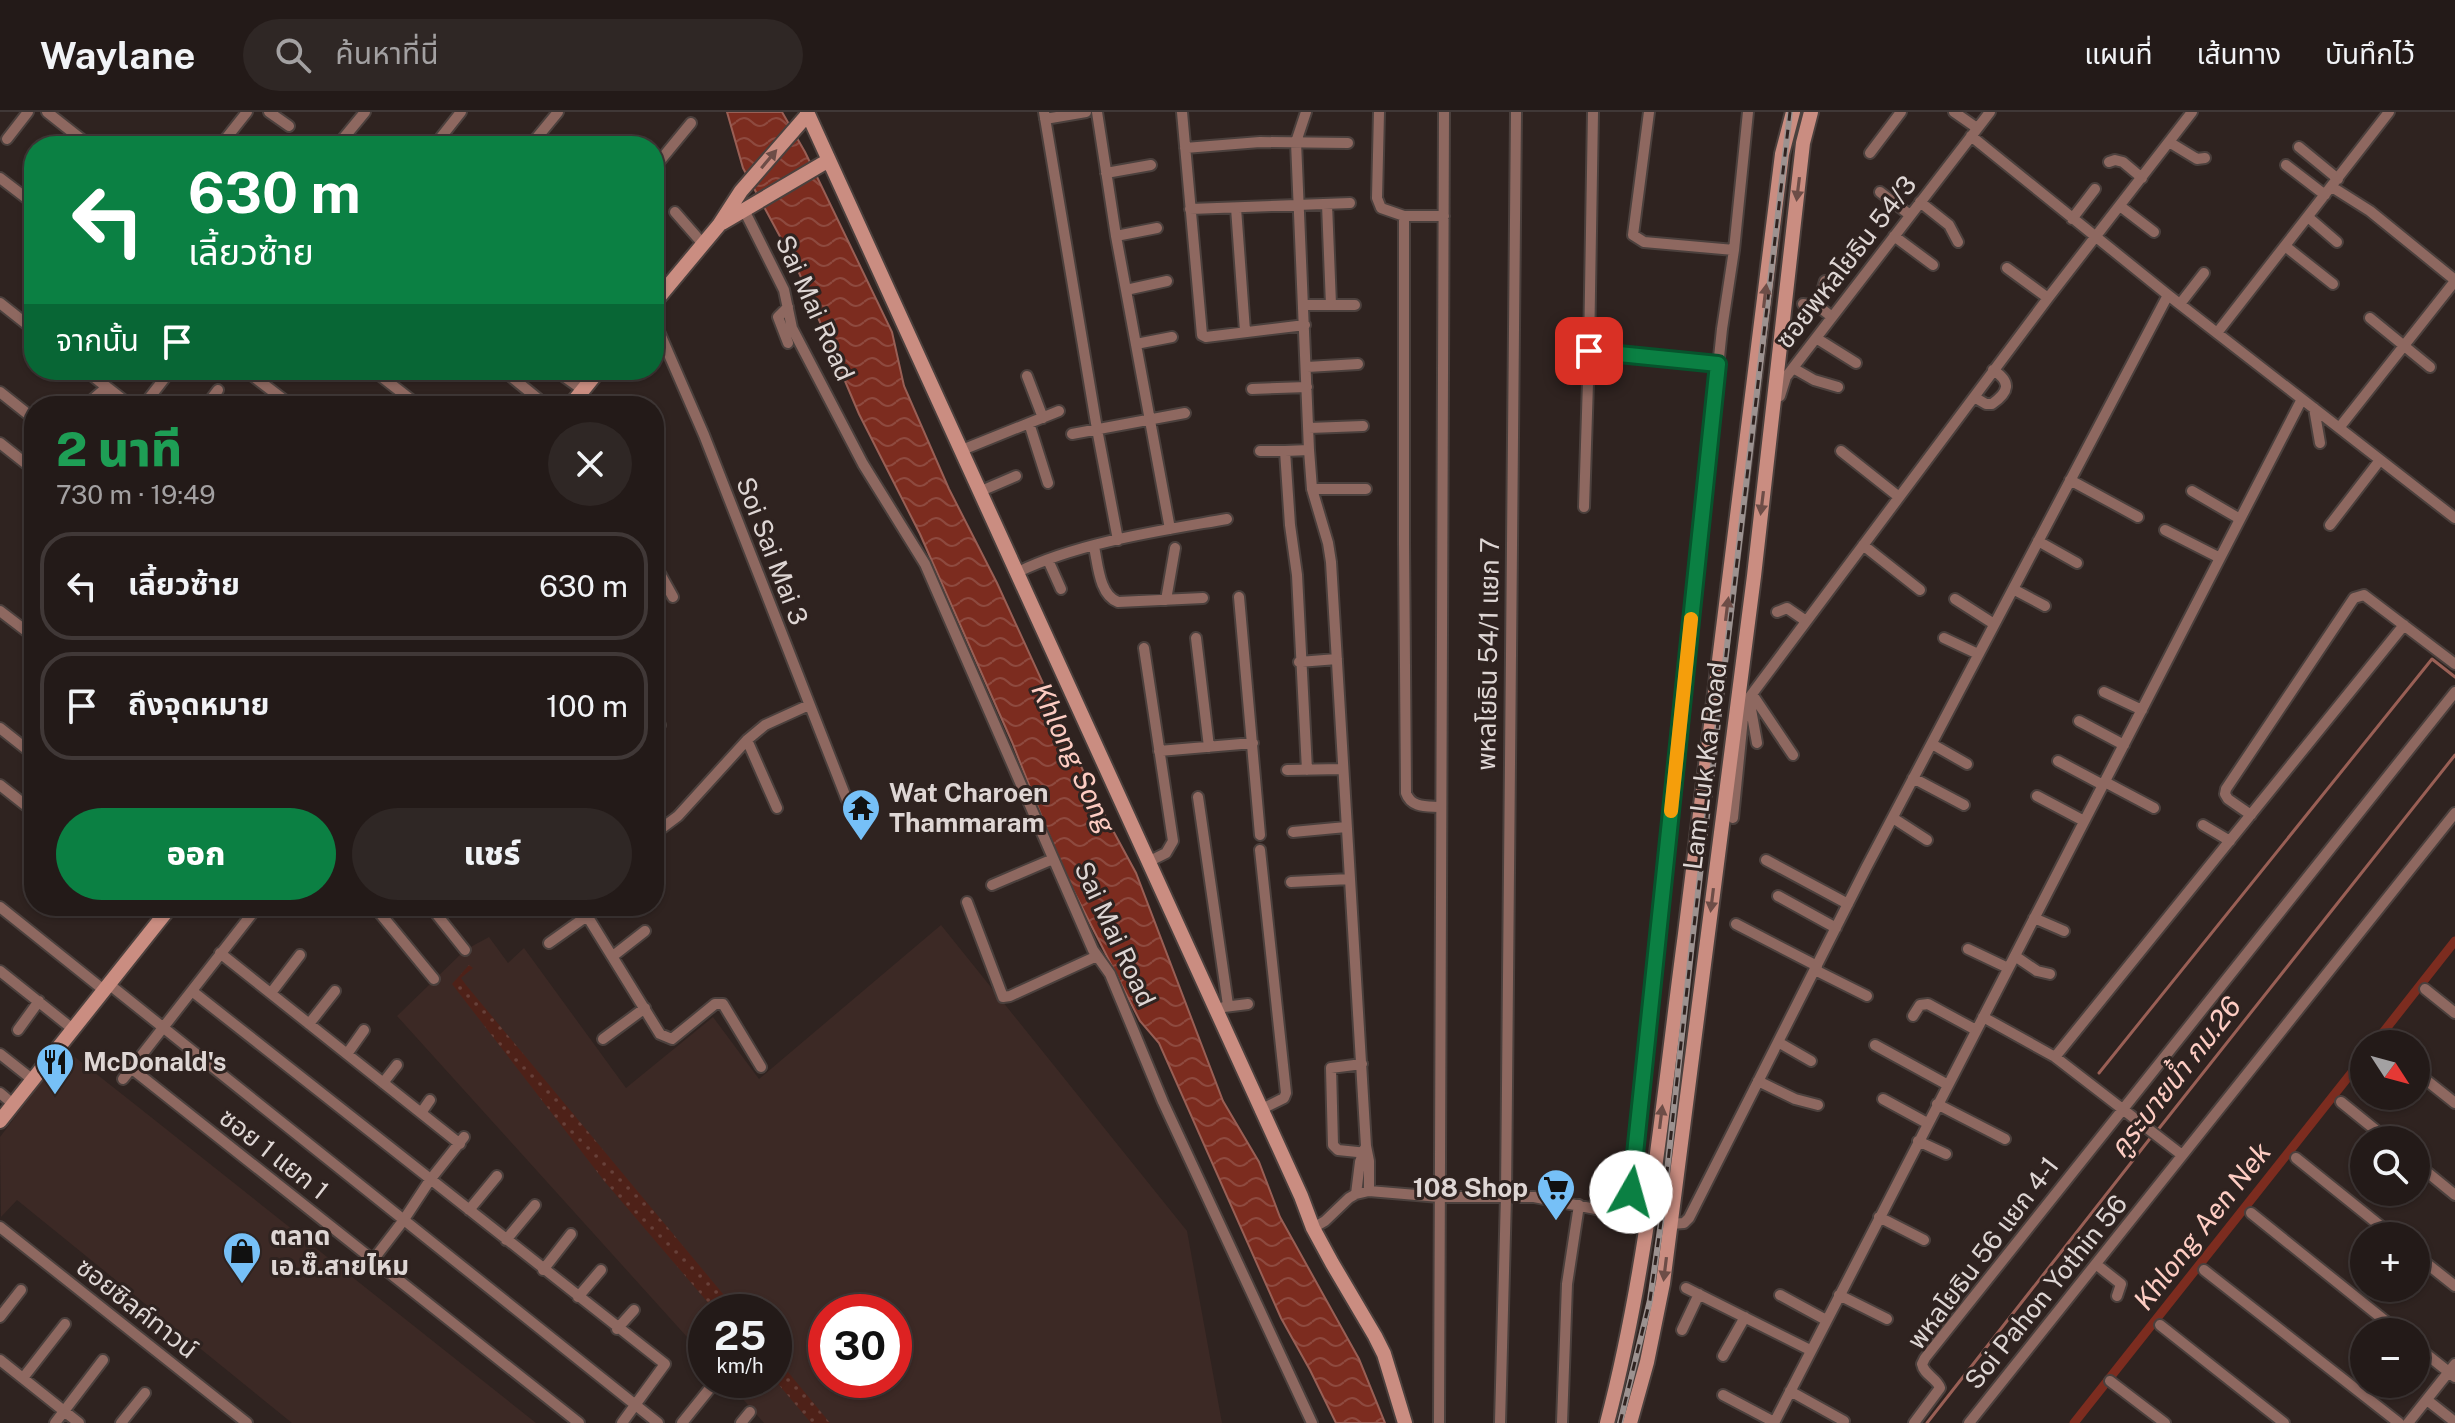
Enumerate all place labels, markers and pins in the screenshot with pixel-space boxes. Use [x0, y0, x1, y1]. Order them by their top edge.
pin [1555, 317, 1623, 385]
place label: Wat Charoen Thammaram [889, 777, 1049, 838]
temple icon: Wat Charoen Thammaram [840, 787, 882, 842]
restaurant icon: McDonald's [34, 1041, 76, 1096]
place label: McDonald's [83, 1046, 226, 1077]
supermarket icon: 108 Shop [1535, 1167, 1577, 1222]
place label: 108 Shop [1413, 1172, 1528, 1203]
place label: ตลาด เอ.ซ๊.สายไหม [270, 1220, 409, 1281]
shop icon: ตลาด เอ.ซ๊.สายไหม [221, 1230, 263, 1285]

